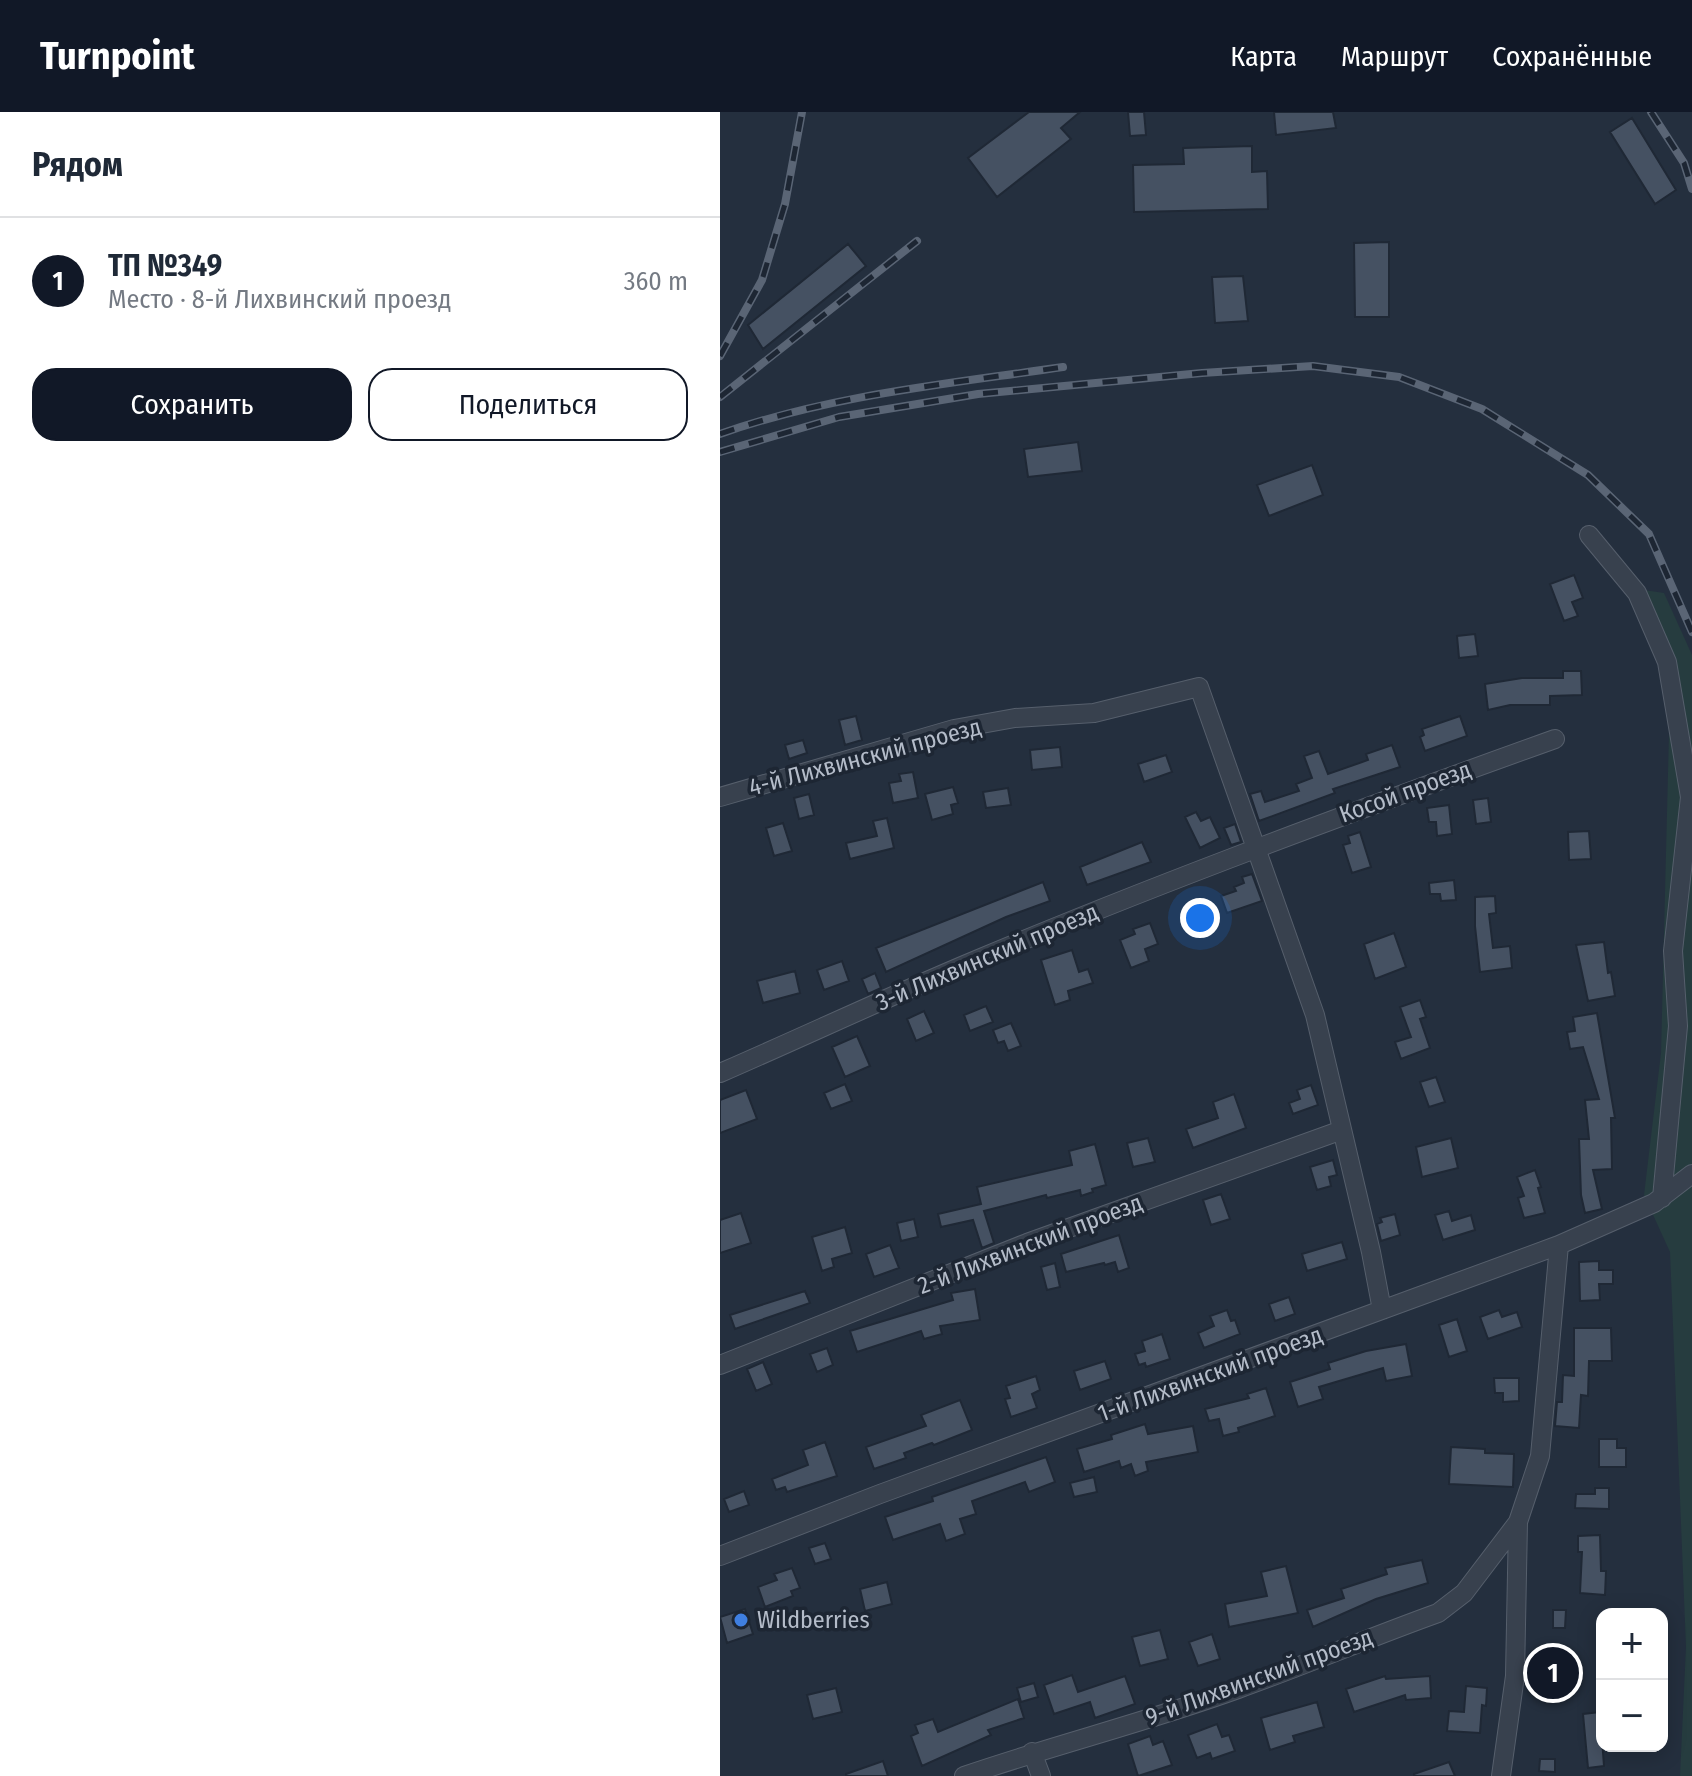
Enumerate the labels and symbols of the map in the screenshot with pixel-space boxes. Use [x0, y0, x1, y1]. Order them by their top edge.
street label: 4-й Лихвинский проезд [746, 713, 984, 801]
street label: Косой проезд [1335, 755, 1475, 829]
street label: 3-й Лихвинский проезд [872, 898, 1102, 1016]
your location [1180, 898, 1220, 938]
street label: 2-й Лихвинский проезд [914, 1188, 1146, 1300]
street label: 1-й Лихвинский проезд [1094, 1320, 1326, 1428]
place label: Wildberries [757, 1606, 870, 1634]
marker: Wildberries [732, 1611, 750, 1629]
street label: 9-й Лихвинский проезд [1142, 1623, 1376, 1731]
pin: 1 [1527, 1643, 1579, 1703]

